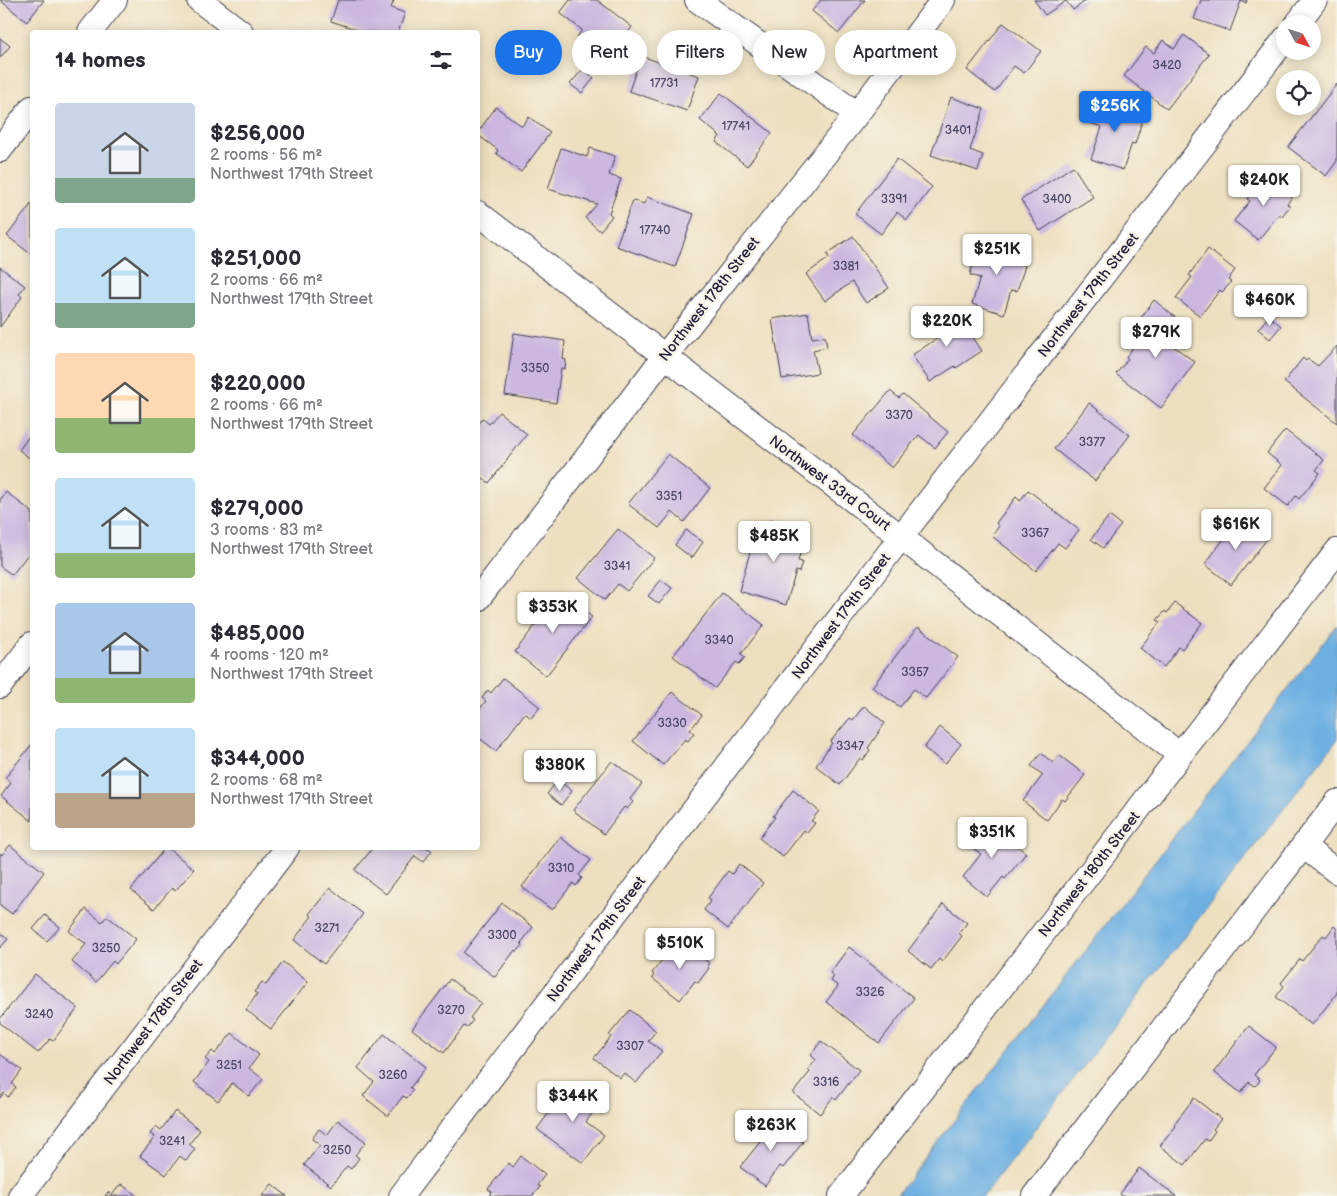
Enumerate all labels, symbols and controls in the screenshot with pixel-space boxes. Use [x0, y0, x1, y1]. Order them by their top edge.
north arrow [1276, 15, 1321, 60]
map controls [1276, 15, 1321, 115]
chip: Buy [495, 30, 562, 75]
chip: Rent [572, 30, 647, 75]
chip: Filters [657, 30, 743, 75]
chip: New [753, 30, 825, 75]
chip: Apartment [835, 30, 956, 75]
icon: filters [427, 46, 455, 74]
text: 14 homes [55, 48, 146, 73]
house number: 3420 [1153, 58, 1181, 73]
button: locate [1276, 70, 1321, 115]
house number: 17731 [650, 76, 678, 91]
pin: $256K [1080, 90, 1150, 133]
text: $256K [1090, 97, 1140, 116]
house number: 17741 [722, 119, 750, 134]
text: $256,000 [210, 121, 305, 146]
icon: home [95, 123, 155, 183]
house number: 3401 [945, 123, 971, 138]
text: 2 rooms · 56 m² [210, 146, 322, 165]
pin: $240K [1229, 164, 1299, 207]
text: Northwest 179th Street [210, 165, 373, 184]
text: $240K [1239, 171, 1289, 190]
house number: 3391 [881, 192, 907, 207]
house number: 3400 [1043, 192, 1071, 207]
house number: 17740 [640, 223, 670, 238]
street label: Northwest 179th Street [1034, 229, 1143, 361]
street label: Northwest 178th Street [655, 233, 764, 365]
pin: $251K [962, 234, 1032, 276]
text: $251K [974, 240, 1020, 259]
text: $251,000 [210, 246, 301, 271]
icon: home [95, 248, 155, 308]
house number: 3381 [833, 259, 859, 274]
text: 2 rooms · 66 m² [210, 271, 323, 290]
pin: $460K [1235, 284, 1305, 327]
text: Northwest 179th Street [210, 290, 373, 309]
text: $460K [1245, 291, 1295, 310]
pin: $220K [912, 306, 982, 348]
text: $220K [922, 312, 972, 331]
pin: $279K [1121, 316, 1191, 359]
text: $279K [1132, 323, 1180, 342]
house number: 3350 [521, 361, 549, 376]
text: $220,000 [210, 371, 306, 396]
icon: home [95, 373, 155, 433]
text: 2 rooms · 66 m² [210, 396, 323, 415]
house number: 3370 [885, 408, 913, 423]
text: Northwest 179th Street [210, 415, 373, 434]
street label: Northwest 33rd Court [765, 432, 894, 535]
house number: 3377 [1079, 435, 1105, 450]
house number: 3351 [656, 489, 682, 504]
text: $279,000 [210, 496, 304, 521]
icon: home [95, 498, 155, 558]
pin: $616K [1201, 508, 1271, 551]
text: $616K [1212, 515, 1260, 534]
pin: $485K [739, 520, 809, 563]
text: 3 rooms · 83 m² [210, 521, 323, 540]
house number: 3367 [1021, 526, 1049, 541]
text: $485K [749, 527, 799, 546]
text: Northwest 179th Street [210, 540, 373, 559]
street label: Northwest 179th Street [788, 549, 895, 683]
house number: 3341 [604, 559, 630, 574]
pin: $353K [518, 592, 588, 634]
text: $353K [528, 598, 578, 617]
text: $485,000 [210, 621, 305, 646]
icon: home [95, 623, 155, 683]
house number: 3340 [704, 633, 734, 648]
text: 4 rooms · 120 m² [210, 646, 329, 665]
text: Northwest 179th Street [210, 665, 373, 684]
house number: 3357 [901, 665, 929, 680]
house number: 3330 [657, 716, 687, 731]
house number: 3347 [836, 739, 864, 754]
text: $344,000 [210, 746, 305, 771]
icon: home [95, 748, 155, 808]
pin: $380K [525, 750, 595, 792]
text: $380K [535, 756, 585, 775]
text: 2 rooms · 68 m² [210, 771, 323, 790]
text: Northwest 179th Street [210, 790, 373, 809]
street label: Northwest 180th Street [1034, 807, 1145, 941]
pin: $351K [957, 816, 1027, 859]
text: $351K [969, 823, 1015, 842]
house number: 3310 [548, 861, 574, 876]
street label: Northwest 179th Street [543, 872, 650, 1006]
house number: 3271 [315, 921, 340, 936]
house number: 3300 [488, 928, 516, 943]
pin: $510K [645, 928, 715, 970]
text: $510K [656, 934, 704, 953]
house number: 3250 [92, 941, 120, 956]
street label: Northwest 178th Street [100, 955, 207, 1089]
house number: 3326 [855, 985, 885, 1000]
house number: 3270 [437, 1003, 465, 1018]
house number: 3240 [25, 1007, 53, 1022]
house number: 3307 [616, 1039, 644, 1054]
house number: 3251 [216, 1058, 242, 1073]
house number: 3260 [379, 1068, 407, 1083]
house number: 3316 [813, 1075, 839, 1090]
pin: $344K [538, 1080, 608, 1123]
text: $344K [548, 1087, 598, 1106]
pin: $263K [736, 1110, 806, 1152]
text: $263K [746, 1116, 796, 1135]
house number: 3241 [159, 1134, 185, 1149]
house number: 3250 [323, 1143, 351, 1158]

